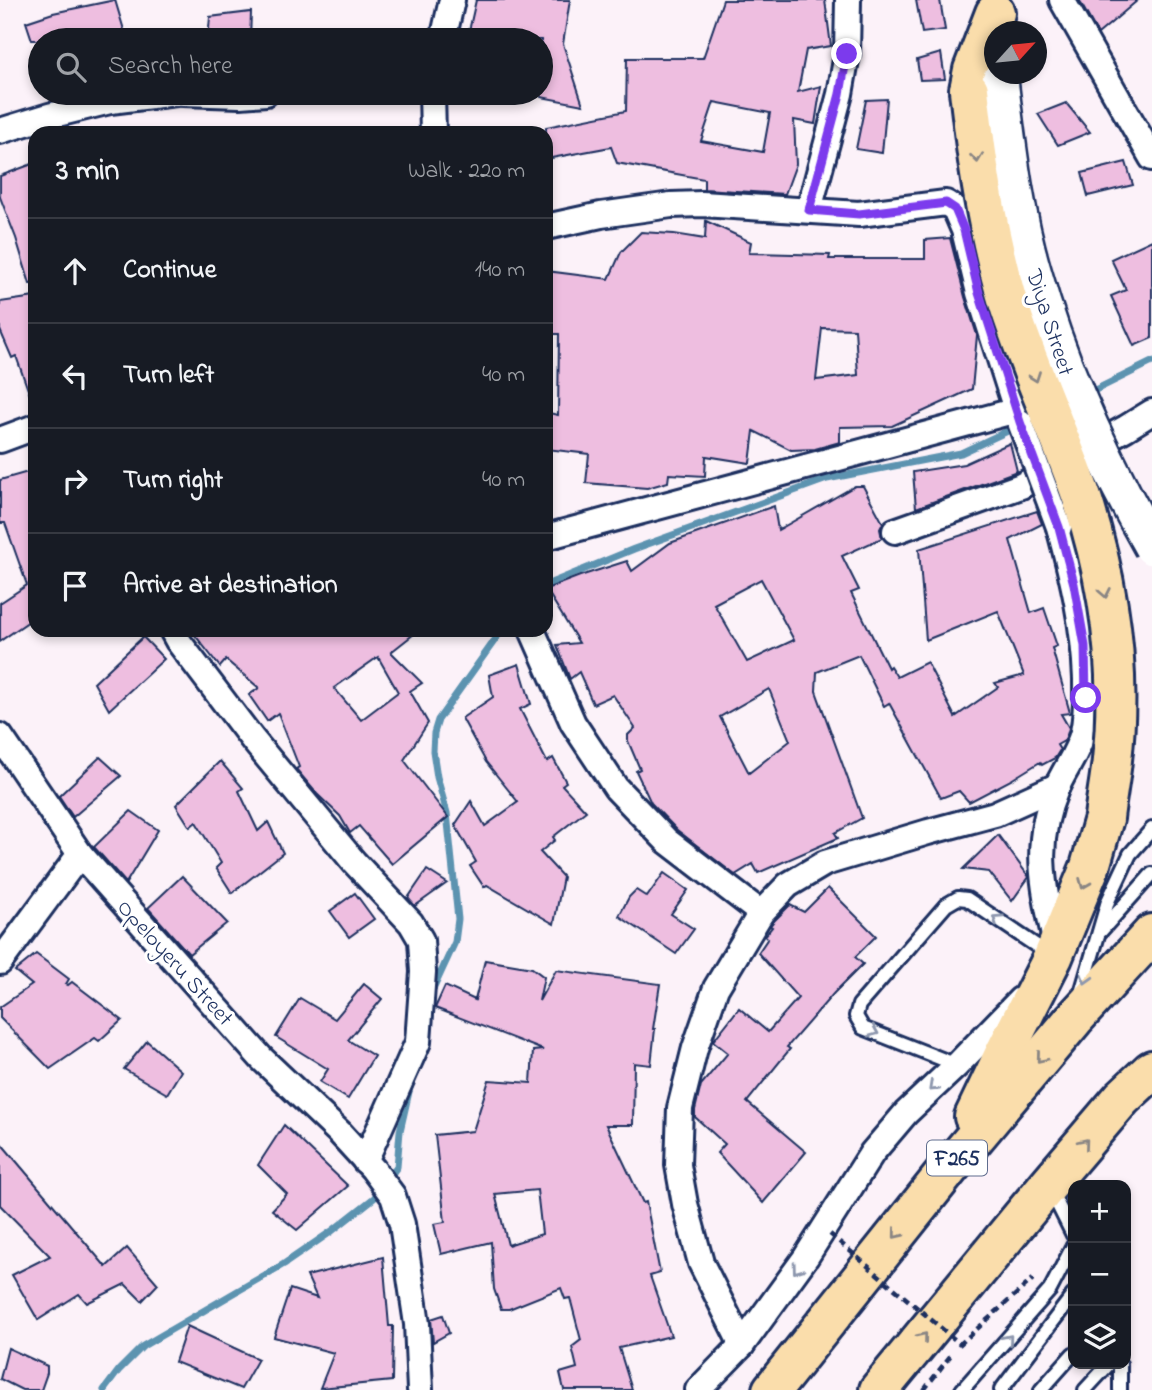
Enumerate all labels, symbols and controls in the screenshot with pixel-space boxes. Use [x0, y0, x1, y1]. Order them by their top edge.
north arrow [984, 21, 1047, 84]
search box [28, 28, 553, 105]
route end [831, 38, 862, 69]
icon: search [52, 48, 90, 86]
text: Search here [108, 48, 233, 86]
text: 3 min [56, 150, 119, 194]
one-way arrow [969, 153, 984, 164]
text: Walk · 220 m [408, 155, 525, 188]
icon: ahead [56, 252, 94, 290]
text: Continue [123, 252, 216, 290]
text: 140 m [475, 254, 525, 287]
street label: Diya Street [1014, 264, 1081, 381]
icon: left [56, 357, 94, 395]
text: Turn left [123, 357, 214, 395]
text: 40 m [482, 359, 525, 392]
one-way arrow [1027, 371, 1041, 383]
icon: right [56, 462, 94, 500]
text: Turn right [123, 462, 223, 500]
text: 40 m [482, 464, 525, 497]
icon: arrive [56, 567, 94, 605]
text: Arrive at destination [123, 567, 338, 605]
one-way arrow [1097, 587, 1112, 599]
route start [1070, 682, 1101, 713]
one-way arrow [1078, 877, 1092, 889]
street label: Opeloyeru Street [107, 893, 240, 1036]
one-way arrow [991, 914, 1004, 927]
one-way arrow [1079, 972, 1094, 984]
one-way arrow [867, 1024, 879, 1038]
one-way arrow [1037, 1051, 1050, 1063]
one-way arrow [928, 1079, 941, 1092]
one-way arrow [1076, 1139, 1088, 1152]
road number: F265 [927, 1140, 987, 1176]
map controls [1068, 1180, 1131, 1369]
button: + [1068, 1180, 1131, 1243]
one-way arrow [892, 1226, 905, 1238]
button: − [1068, 1243, 1131, 1306]
one-way arrow [793, 1261, 806, 1274]
button: layers [1068, 1306, 1131, 1369]
one-way arrow [915, 1333, 927, 1346]
one-way arrow [1000, 1334, 1012, 1347]

